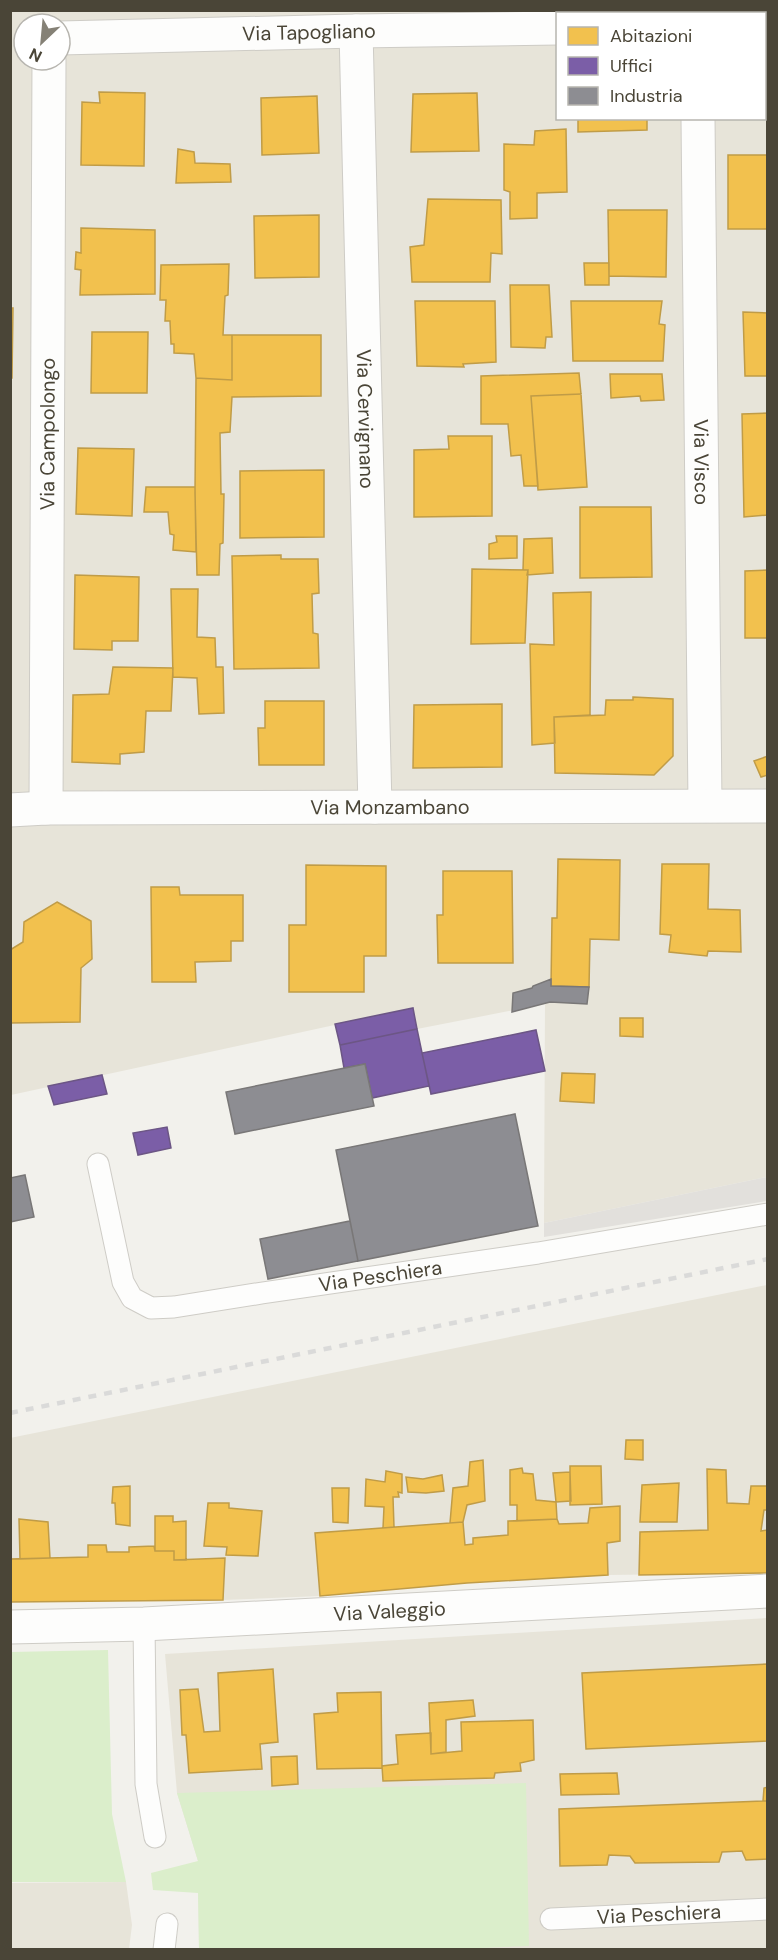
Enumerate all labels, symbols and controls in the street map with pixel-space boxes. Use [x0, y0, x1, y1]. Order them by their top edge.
north arrow [12, 12, 72, 72]
legend [556, 12, 766, 120]
street label: Via Tapogliano [242, 18, 376, 47]
text: Abitazioni [610, 24, 692, 48]
text: N [26, 43, 45, 67]
text: Uffici [610, 54, 653, 78]
text: Industria [610, 84, 683, 108]
street label: Via Cervignano [351, 349, 380, 489]
street label: Via Campolongo [34, 358, 61, 510]
street label: Via Visco [688, 419, 715, 505]
street label: Via Monzambano [310, 794, 470, 820]
street label: Via Peschiera [317, 1254, 444, 1298]
street label: Via Valeggio [333, 1595, 446, 1627]
street label: Via Peschiera [596, 1898, 722, 1930]

